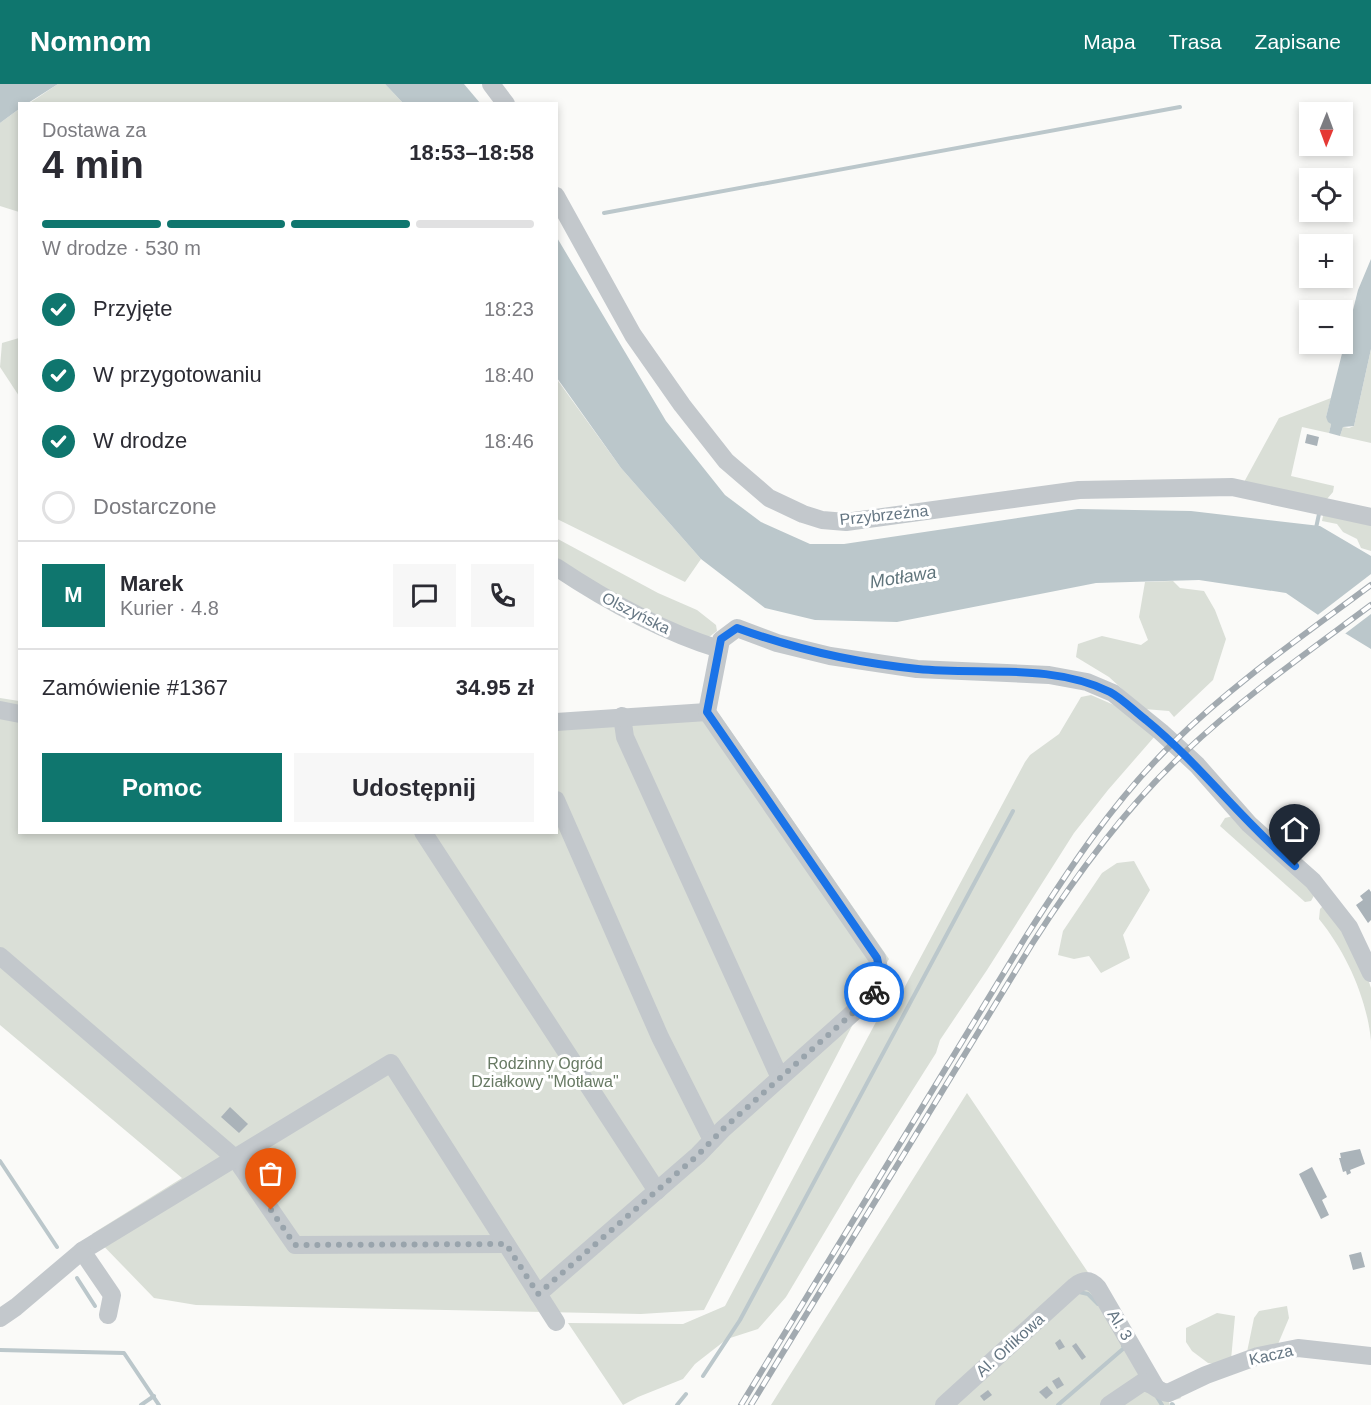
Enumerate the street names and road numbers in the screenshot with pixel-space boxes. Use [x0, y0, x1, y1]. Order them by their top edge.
street label: Przybrzeżna [839, 502, 929, 528]
street label: Olszyńska [599, 589, 673, 637]
street label: Al. 3 [1104, 1307, 1136, 1343]
street label: Al. Orlikowa [973, 1310, 1047, 1380]
street label: Kacza [1247, 1342, 1295, 1368]

